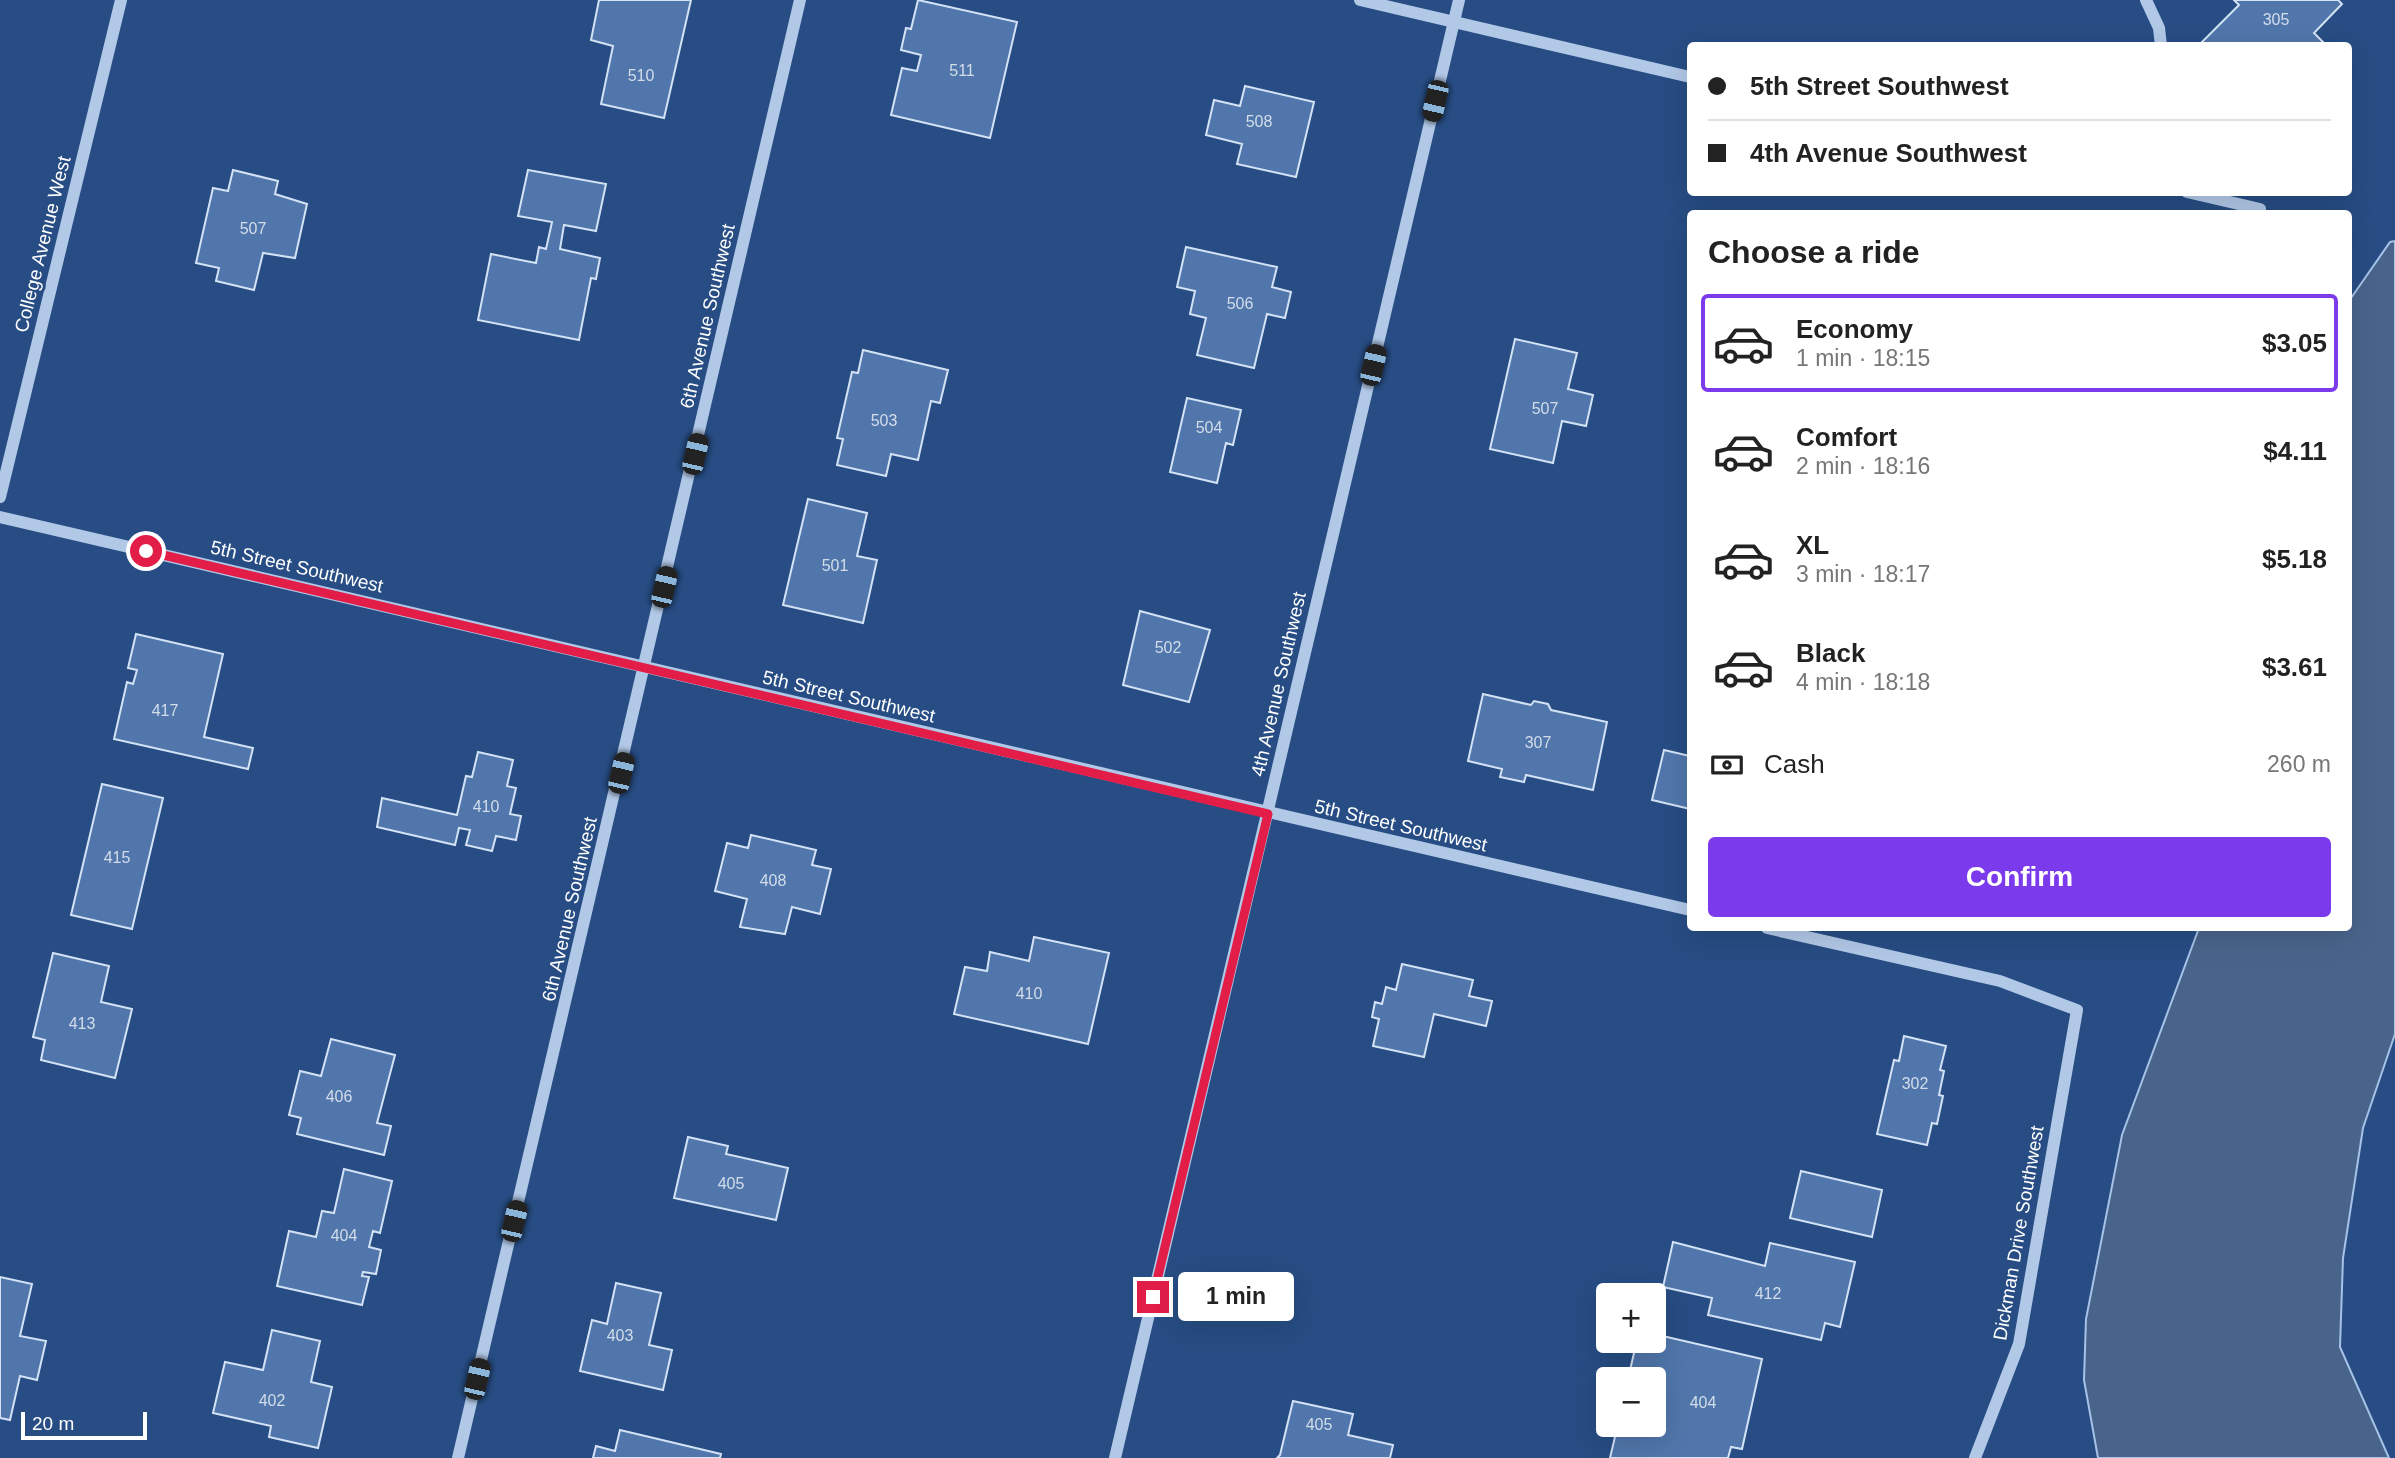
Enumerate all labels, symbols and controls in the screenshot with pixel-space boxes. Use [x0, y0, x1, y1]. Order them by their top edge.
house number: 305 [2263, 11, 2289, 28]
house number: 511 [949, 62, 975, 79]
house number: 510 [628, 67, 654, 84]
text: 5th Street Southwest [1750, 71, 2009, 101]
car [1421, 78, 1450, 124]
house number: 508 [1246, 113, 1272, 130]
text: 4th Avenue Southwest [1750, 138, 2027, 168]
street label: College Avenue West [10, 153, 75, 334]
house number: 507 [240, 220, 266, 237]
street label: 6th Avenue Southwest [676, 221, 739, 410]
text: Choose a ride [1708, 234, 1920, 270]
house number: 506 [1227, 295, 1253, 312]
icon: car [1712, 312, 1775, 375]
text: Economy [1796, 314, 1913, 344]
text: $3.05 [2262, 328, 2327, 358]
car [1359, 342, 1388, 388]
text: 1 min · 18:15 [1796, 345, 1930, 371]
house number: 507 [1532, 400, 1558, 417]
house number: 503 [871, 412, 897, 429]
house number: 504 [1196, 419, 1222, 436]
icon: car [1712, 420, 1775, 483]
text: Comfort [1796, 422, 1897, 452]
car [681, 431, 710, 477]
text: $4.11 [2263, 436, 2327, 466]
text: 2 min · 18:16 [1796, 453, 1930, 479]
icon: car [1712, 528, 1775, 591]
text: XL [1796, 530, 1829, 560]
route start [130, 535, 162, 567]
street label: 5th Street Southwest [209, 536, 386, 597]
text: $5.18 [2262, 544, 2327, 574]
house number: 501 [822, 557, 848, 574]
text: 3 min · 18:17 [1796, 561, 1930, 587]
car [650, 564, 679, 610]
street label: 4th Avenue Southwest [1247, 589, 1310, 778]
icon: car [1712, 636, 1775, 699]
text: Black [1796, 638, 1865, 668]
house number: 502 [1155, 639, 1181, 656]
text: $3.61 [2262, 652, 2327, 682]
street label: 5th Street Southwest [761, 666, 938, 727]
text: 4 min · 18:18 [1796, 669, 1930, 695]
house number: 417 [152, 702, 178, 719]
house number: 307 [1525, 734, 1551, 751]
icon: cash [1708, 746, 1746, 784]
text: Cash [1764, 749, 1825, 779]
car [607, 750, 636, 796]
text: 260 m [2267, 751, 2331, 777]
street label: 5th Street Southwest [1313, 795, 1490, 856]
house number: 410 [473, 798, 499, 815]
street label: 6th Avenue Southwest [538, 814, 601, 1003]
button: Confirm [1708, 837, 2331, 917]
house number: 415 [104, 849, 130, 866]
house number: 408 [760, 872, 786, 889]
house number: 410 [1016, 985, 1042, 1002]
house number: 413 [69, 1015, 95, 1032]
house number: 302 [1902, 1075, 1928, 1092]
house number: 406 [326, 1088, 352, 1105]
street label: Dickman Drive Southwest [1989, 1123, 2048, 1342]
house number: 405 [718, 1175, 744, 1192]
car [500, 1198, 529, 1244]
house number: 404 [331, 1227, 357, 1244]
callout: 1 min [1178, 1272, 1293, 1322]
route end [1137, 1281, 1169, 1313]
text: 1 min [1206, 1283, 1266, 1309]
map controls [1596, 1283, 1666, 1437]
button: + [1596, 1283, 1666, 1353]
house number: 412 [1755, 1285, 1781, 1302]
house number: 403 [607, 1327, 633, 1344]
car [463, 1356, 492, 1402]
button: − [1596, 1367, 1666, 1437]
house number: 402 [259, 1392, 285, 1409]
house number: 404 [1690, 1394, 1716, 1411]
scale bar [21, 1409, 147, 1441]
text: 20 m [32, 1413, 74, 1434]
house number: 405 [1306, 1416, 1332, 1433]

